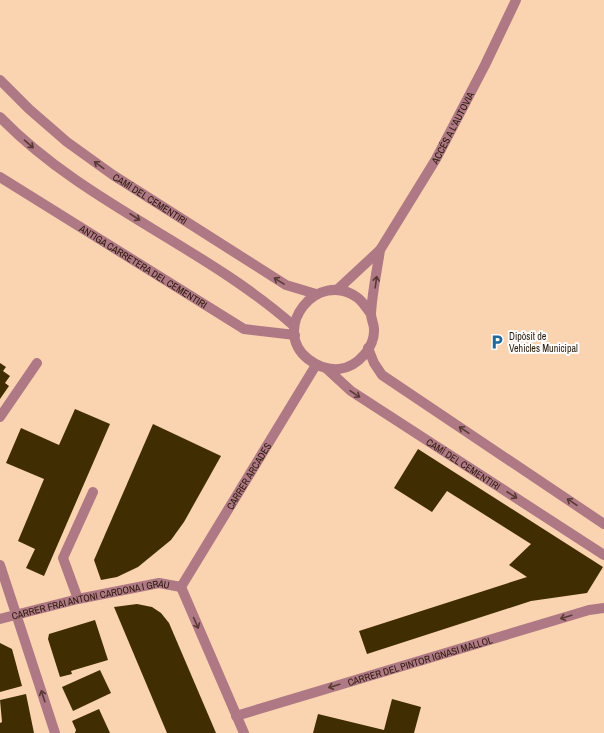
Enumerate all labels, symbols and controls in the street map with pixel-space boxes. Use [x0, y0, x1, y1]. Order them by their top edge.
street label: ACCÉS A L'AUTOVIA [428, 89, 477, 167]
one-way arrow [23, 139, 34, 148]
one-way arrow [94, 161, 105, 169]
street label: CAMÍ DEL CEMENTIRI [110, 171, 190, 228]
one-way arrow [130, 213, 141, 221]
street label: ANTIGA CARRETERA DEL CEMENTIRI [76, 222, 209, 311]
one-way arrow [372, 276, 380, 289]
one-way arrow [274, 277, 285, 285]
place label: Dipòsit de Vehicles Municipal [509, 330, 578, 355]
parking icon: Dipòsit de Vehicles Municipal [488, 333, 506, 351]
one-way arrow [350, 390, 361, 398]
one-way arrow [458, 425, 470, 433]
street label: CAMÍ DEL CEMENTIRI [424, 436, 503, 493]
street label: CARRER ARCADES [224, 440, 275, 512]
one-way arrow [506, 491, 517, 499]
one-way arrow [567, 498, 578, 506]
street label: CARRER FRAI ANTONI CARDONA I GRAU [10, 577, 171, 623]
one-way arrow [560, 614, 573, 621]
one-way arrow [193, 617, 200, 629]
street label: CARRER DEL PINTOR IGNASI MALLOL [346, 633, 494, 689]
one-way arrow [328, 683, 341, 690]
one-way arrow [39, 690, 46, 703]

